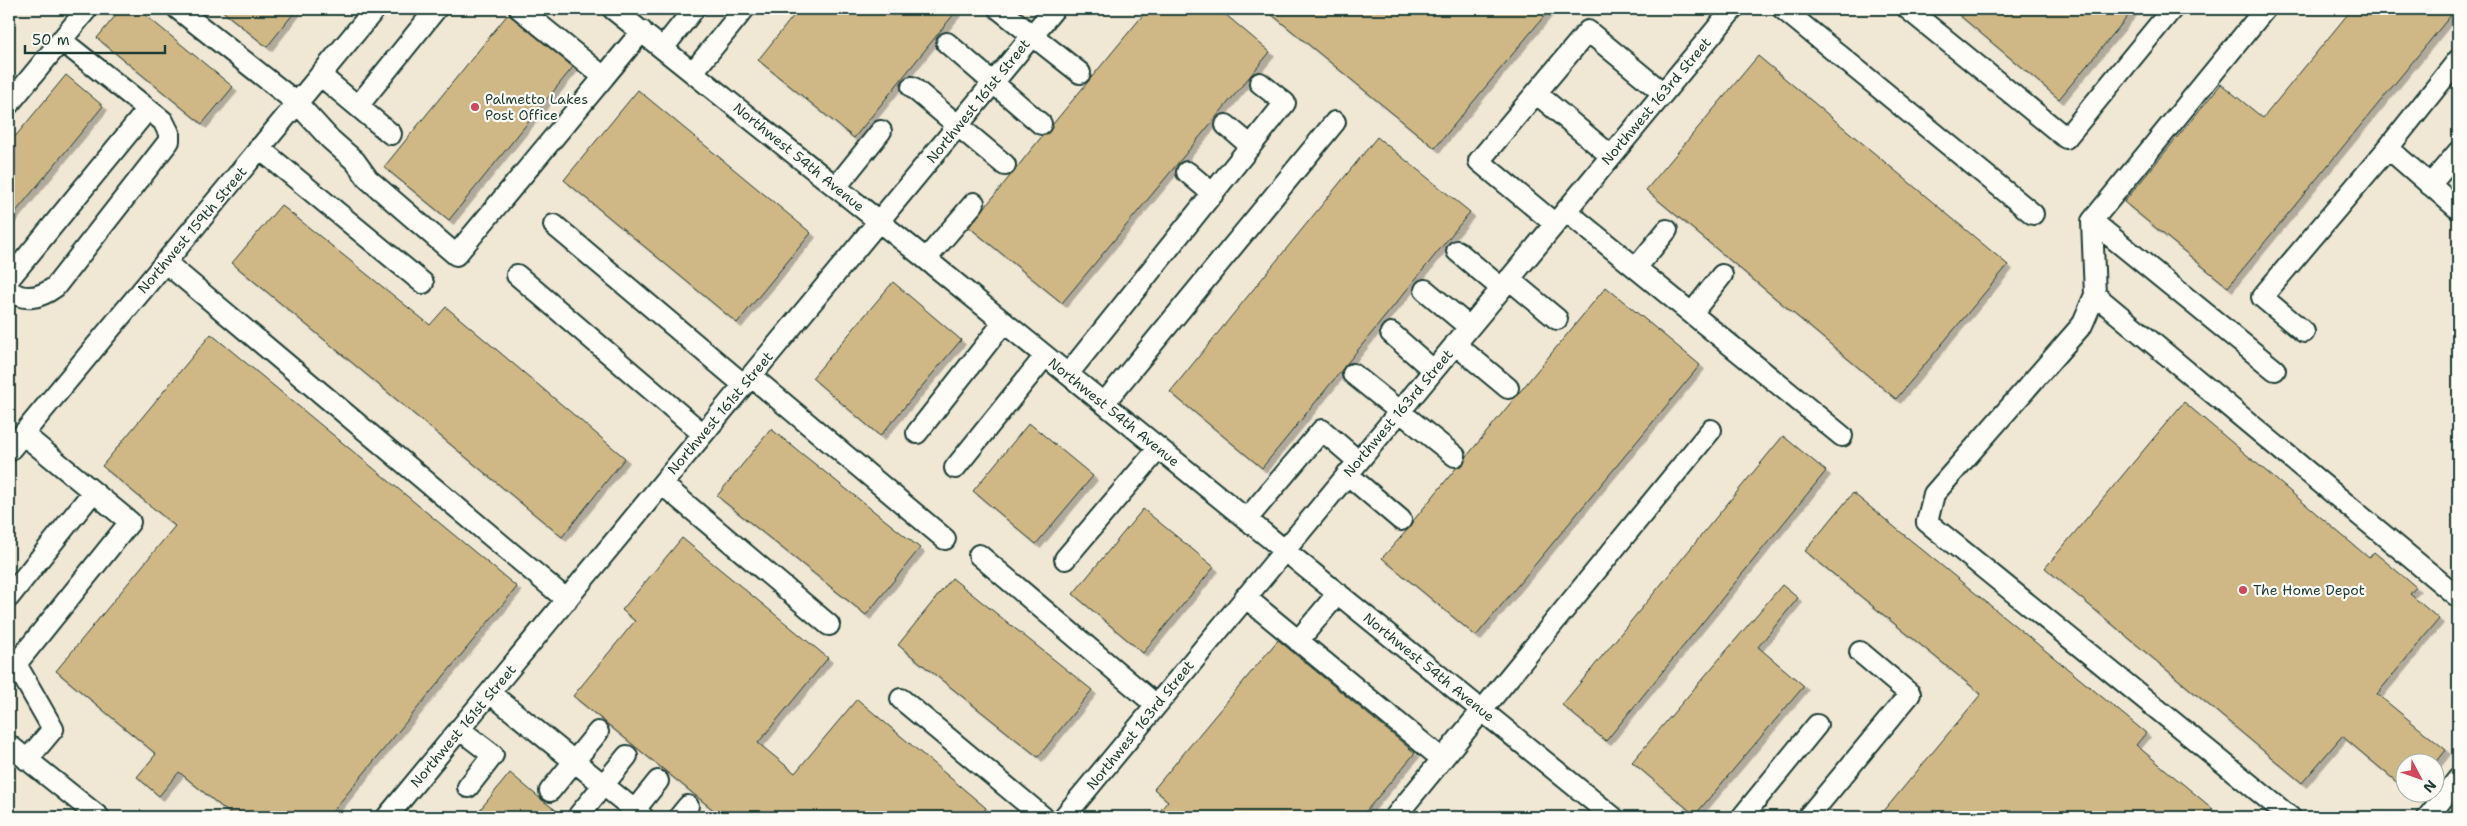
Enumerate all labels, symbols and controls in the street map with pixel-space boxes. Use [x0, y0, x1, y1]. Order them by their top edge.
scale bar [25, 22, 165, 54]
text: 50 m [32, 30, 70, 50]
street label: Northwest 163rd Street [1597, 33, 1715, 169]
street label: Northwest 161st Street [922, 35, 1034, 167]
place label: Palmetto Lakes Post Office [485, 90, 588, 124]
street label: Northwest 54th Avenue [730, 99, 868, 215]
marker: Palmetto Lakes Post Office [469, 101, 481, 113]
street label: Northwest 159th Street [134, 163, 250, 297]
street label: Northwest 163rd Street [1339, 345, 1457, 481]
street label: Northwest 161st Street [663, 348, 777, 478]
street label: Northwest 54th Avenue [1045, 354, 1183, 470]
place label: The Home Depot [2253, 581, 2365, 599]
marker: The Home Depot [2237, 584, 2249, 596]
street label: Northwest 54th Avenue [1360, 609, 1498, 725]
street label: Northwest 163rd Street [1082, 657, 1198, 793]
street label: Northwest 161st Street [406, 661, 520, 791]
north arrow [2394, 754, 2444, 804]
text: N [2419, 776, 2440, 797]

